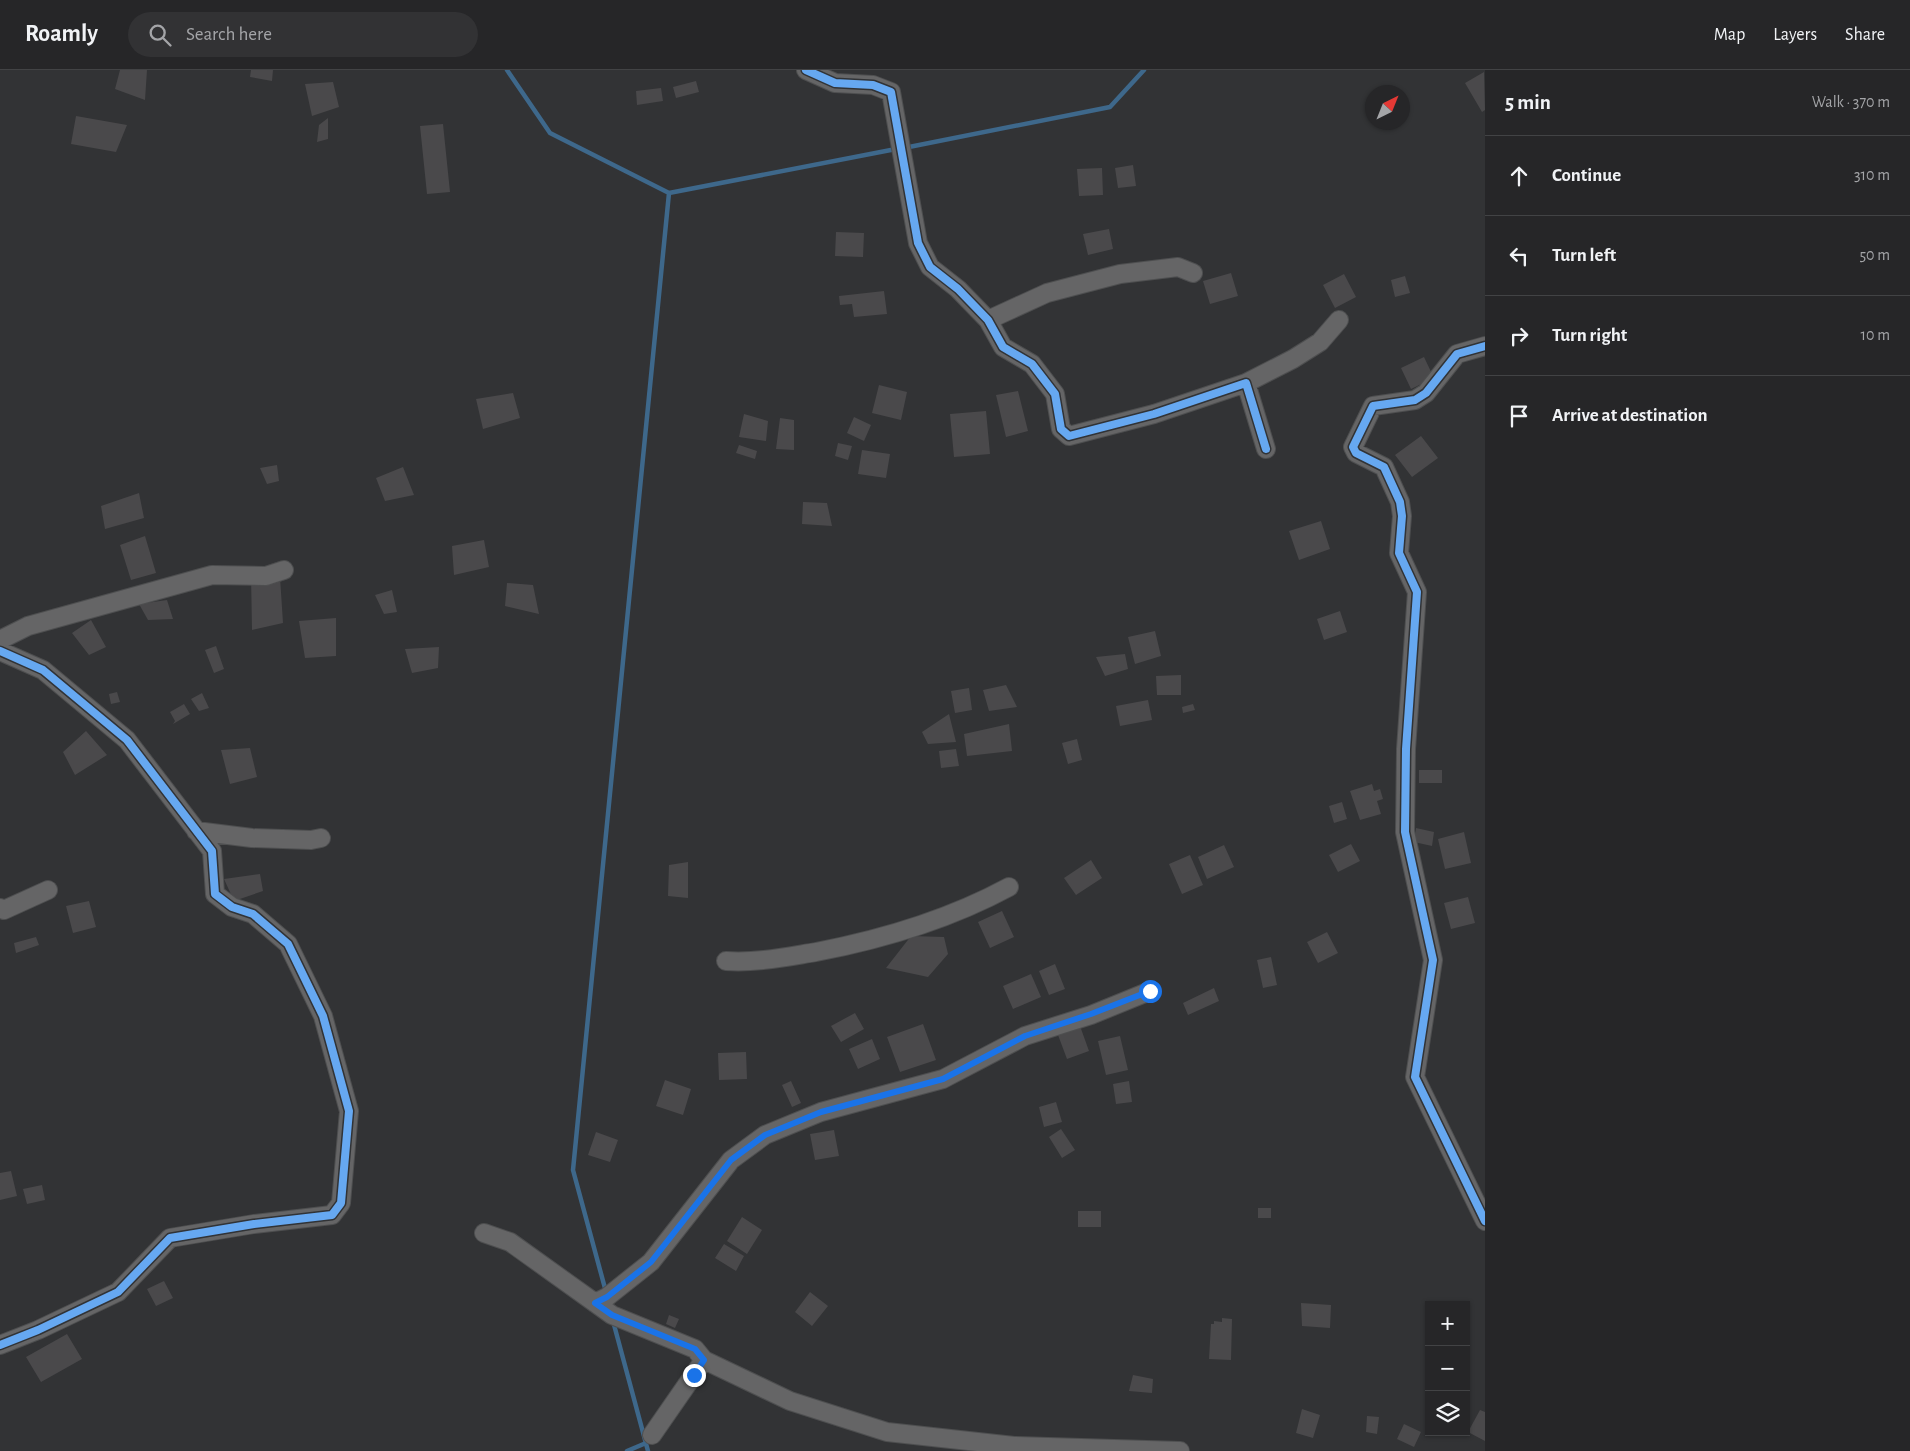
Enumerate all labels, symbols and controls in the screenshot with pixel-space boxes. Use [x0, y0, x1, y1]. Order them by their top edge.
search box [128, 12, 478, 57]
icon: search [146, 21, 174, 49]
text: Roamly [25, 22, 98, 46]
text: Search here [186, 25, 272, 44]
text: Map [1714, 26, 1745, 44]
text: Layers [1773, 26, 1817, 44]
text: Share [1845, 26, 1885, 44]
north arrow [1365, 85, 1410, 130]
text: 5 min [1505, 92, 1551, 113]
text: Walk · 370 m [1812, 94, 1890, 110]
icon: ahead [1505, 162, 1533, 190]
text: Continue [1552, 166, 1621, 185]
text: 310 m [1854, 167, 1890, 183]
icon: left [1505, 242, 1533, 270]
text: Turn left [1552, 246, 1616, 265]
text: 50 m [1859, 247, 1890, 263]
icon: right [1505, 322, 1533, 350]
text: Turn right [1552, 326, 1627, 345]
text: 10 m [1861, 327, 1890, 343]
icon: arrive [1505, 402, 1533, 430]
text: Arrive at destination [1552, 406, 1708, 425]
route start [1139, 980, 1162, 1003]
map controls [1425, 1301, 1470, 1436]
button: + [1425, 1301, 1470, 1346]
button: − [1425, 1346, 1470, 1391]
route end [683, 1364, 706, 1387]
button: layers [1425, 1391, 1470, 1436]

